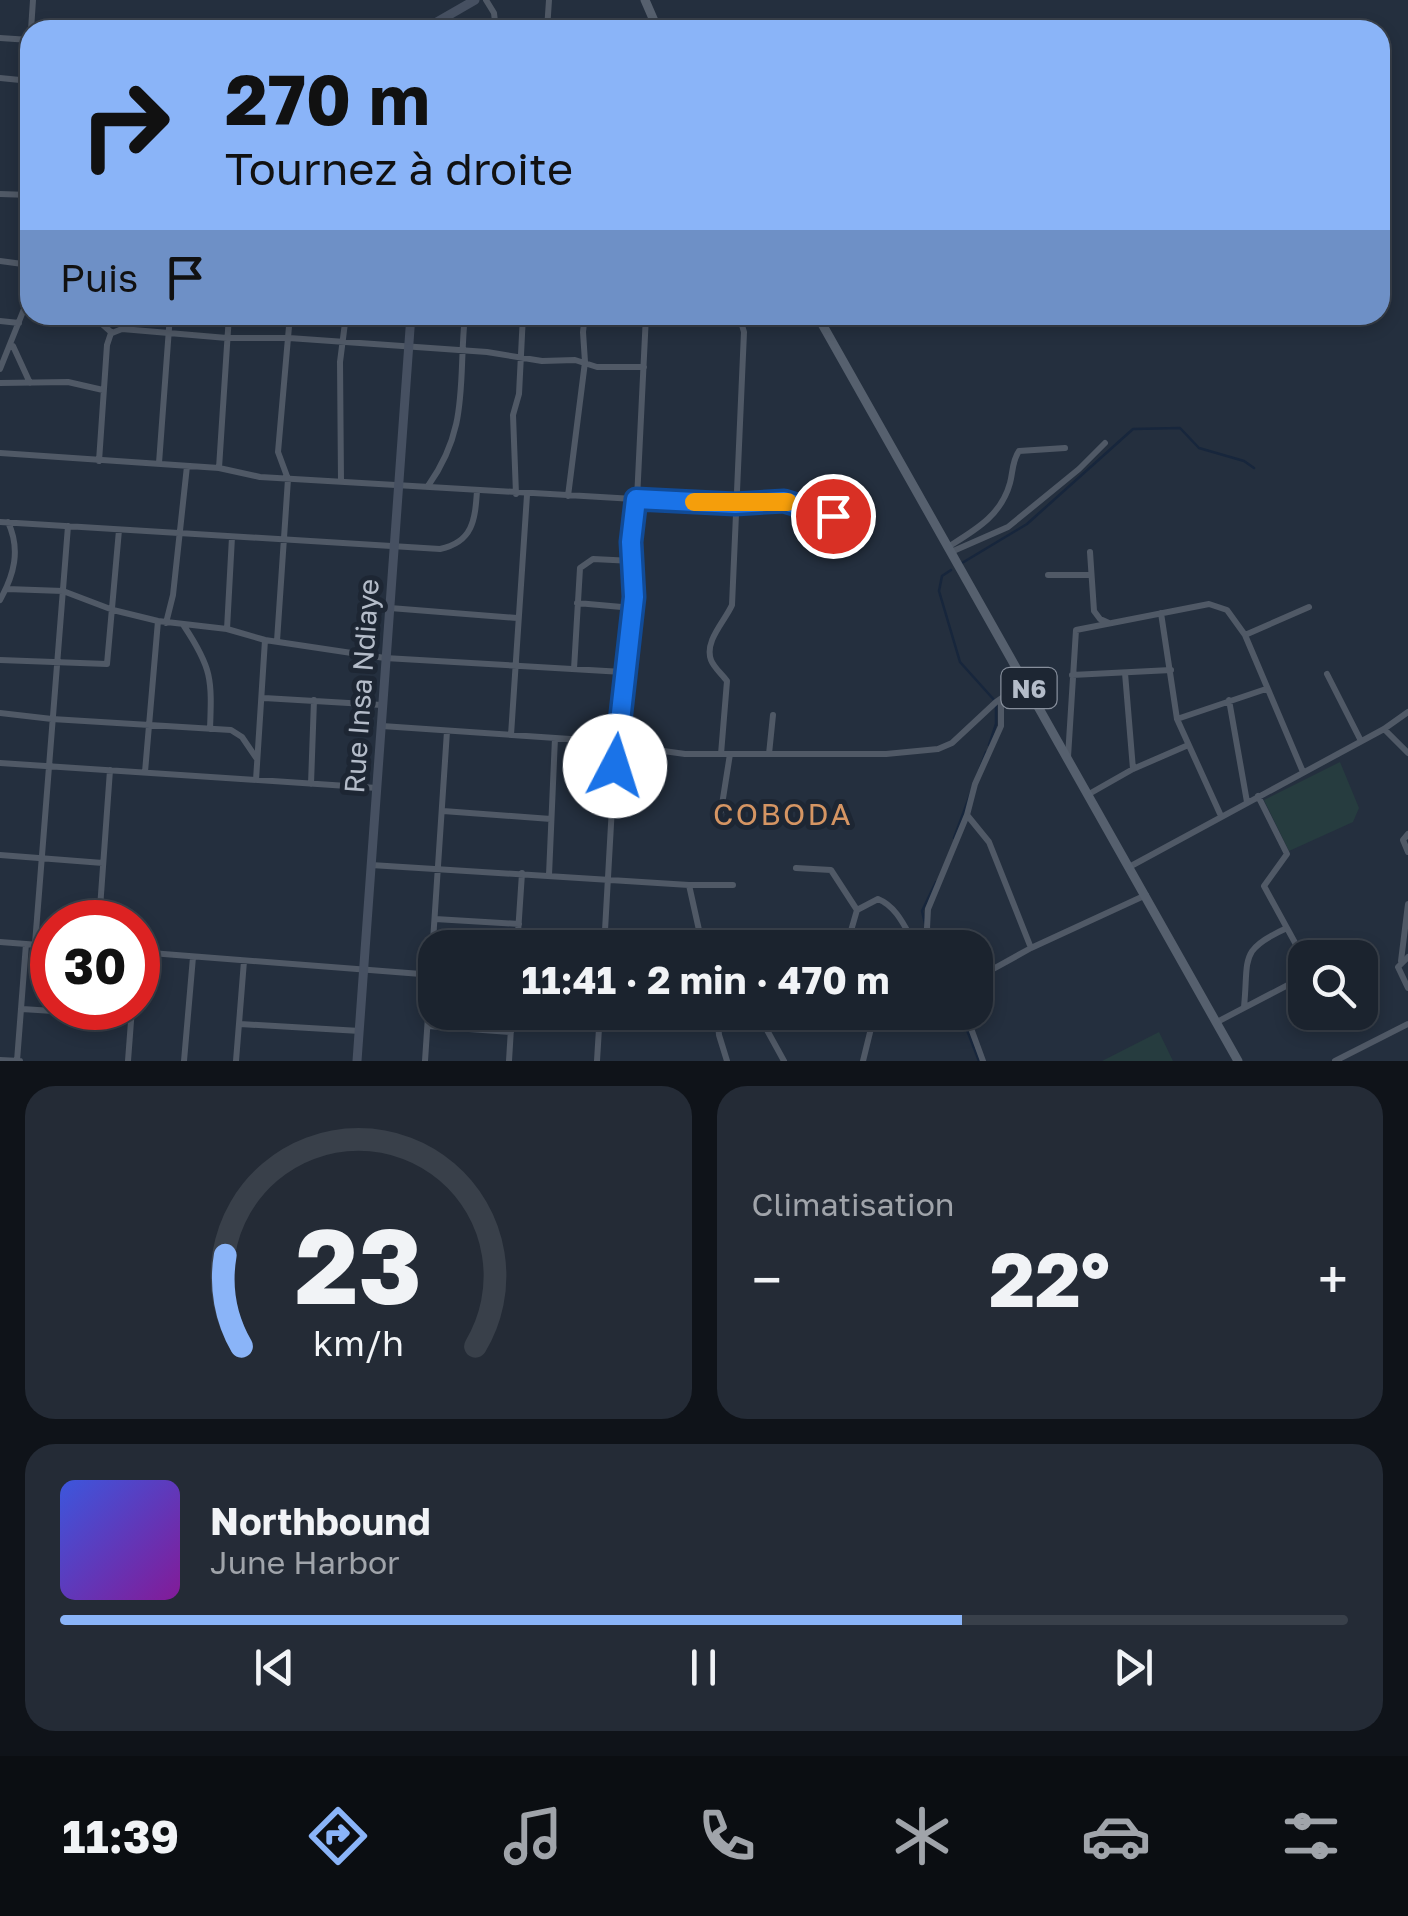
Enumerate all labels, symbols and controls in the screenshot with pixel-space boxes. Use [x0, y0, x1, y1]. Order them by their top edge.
text: 270 m [225, 56, 430, 140]
icon: right [60, 60, 190, 190]
text: Tournez à droite [225, 141, 573, 195]
icon: arrive [158, 250, 213, 305]
text: Puis [60, 255, 138, 300]
pin [791, 474, 876, 559]
icon: arrive [806, 489, 861, 544]
street label: Rue Insa Ndiaye [337, 578, 385, 794]
road number: N6 [1002, 668, 1056, 708]
position arrow [563, 714, 667, 818]
district label: COBODA [713, 796, 853, 832]
speed limit sign: 30 [30, 900, 160, 1030]
map controls [1288, 940, 1378, 1030]
button: search [1288, 940, 1378, 1030]
text: 11:41 · 2 min · 470 m [521, 957, 890, 1002]
text: Climatisation [752, 1185, 955, 1223]
text: 23 [295, 1202, 422, 1327]
text: 22° [989, 1233, 1110, 1324]
text: − [752, 1246, 782, 1312]
text: + [1318, 1246, 1348, 1312]
text: km/h [313, 1321, 404, 1364]
text: Northbound [210, 1498, 431, 1543]
text: June Harbor [210, 1543, 400, 1581]
icon: previous [247, 1640, 302, 1695]
icon: pause [676, 1640, 731, 1695]
icon: next [1106, 1640, 1161, 1695]
icon: directions [303, 1801, 373, 1871]
icon: music [498, 1801, 568, 1871]
icon: phone [692, 1801, 762, 1871]
icon: climate [887, 1801, 957, 1871]
icon: car [1081, 1801, 1151, 1871]
icon: filters [1276, 1801, 1346, 1871]
text: 11:39 [62, 1809, 179, 1863]

